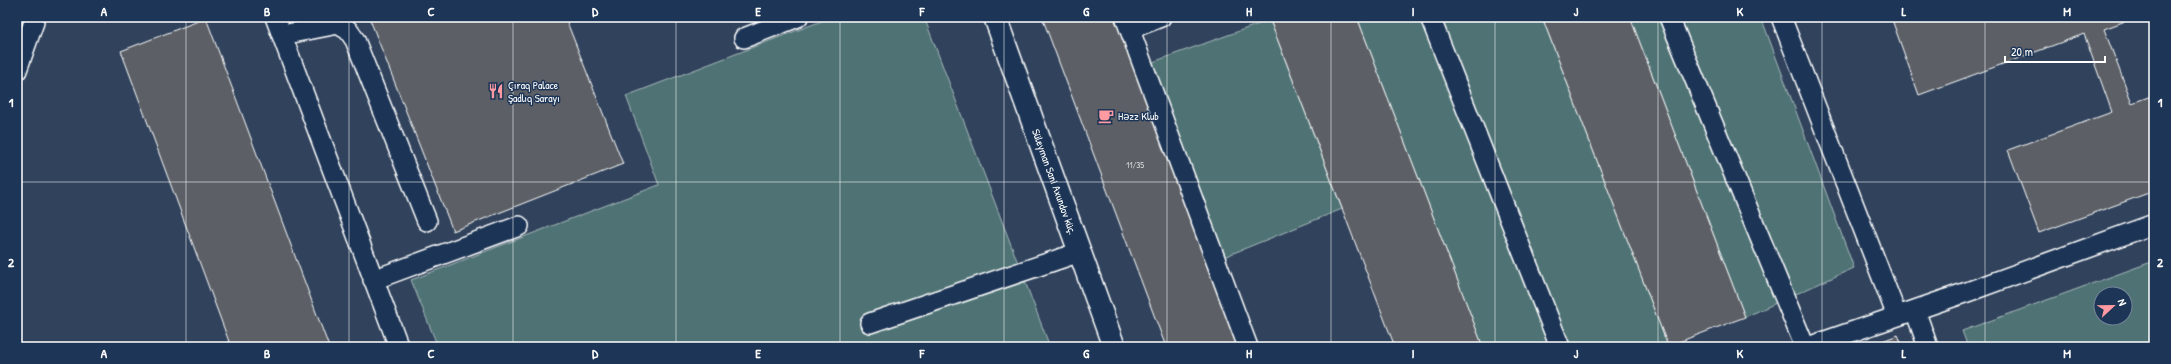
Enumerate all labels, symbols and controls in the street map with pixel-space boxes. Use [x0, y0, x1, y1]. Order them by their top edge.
text: A [101, 2, 108, 20]
text: B [264, 2, 271, 20]
text: C [427, 2, 435, 20]
text: D [592, 2, 599, 20]
text: E [755, 2, 761, 20]
text: F [919, 2, 926, 20]
text: G [1083, 2, 1090, 20]
text: H [1246, 2, 1252, 20]
text: I [1411, 2, 1415, 20]
text: J [1574, 2, 1579, 20]
text: K [1737, 2, 1744, 20]
text: L [1902, 2, 1907, 20]
text: M [2063, 2, 2071, 20]
scale bar [2005, 38, 2105, 64]
text: 20 m [2011, 43, 2033, 60]
place label: Çıraq Palace Şadlıq Sarayı [508, 78, 560, 105]
restaurant icon: Çıraq Palace Şadlıq Sarayı [487, 82, 505, 100]
text: 1 [9, 93, 14, 111]
text: 1 [2158, 93, 2163, 111]
cafe icon: Həzz Klub [1097, 107, 1115, 125]
place label: Həzz Klub [1118, 109, 1159, 123]
street label: Süleyman Sani Axundov küç. [1029, 127, 1080, 236]
house number: 11/35 [1126, 159, 1144, 171]
text: 2 [8, 253, 15, 271]
text: 2 [2157, 253, 2164, 271]
north arrow [2093, 286, 2133, 326]
text: N [2115, 297, 2130, 308]
text: A [101, 344, 108, 362]
text: B [264, 344, 271, 362]
text: C [427, 344, 435, 362]
text: D [592, 344, 599, 362]
text: E [755, 344, 761, 362]
text: F [919, 344, 926, 362]
text: G [1083, 344, 1090, 362]
text: H [1246, 344, 1252, 362]
text: I [1411, 344, 1415, 362]
text: J [1574, 344, 1579, 362]
text: K [1737, 344, 1744, 362]
text: L [1902, 344, 1907, 362]
text: M [2063, 344, 2071, 362]

